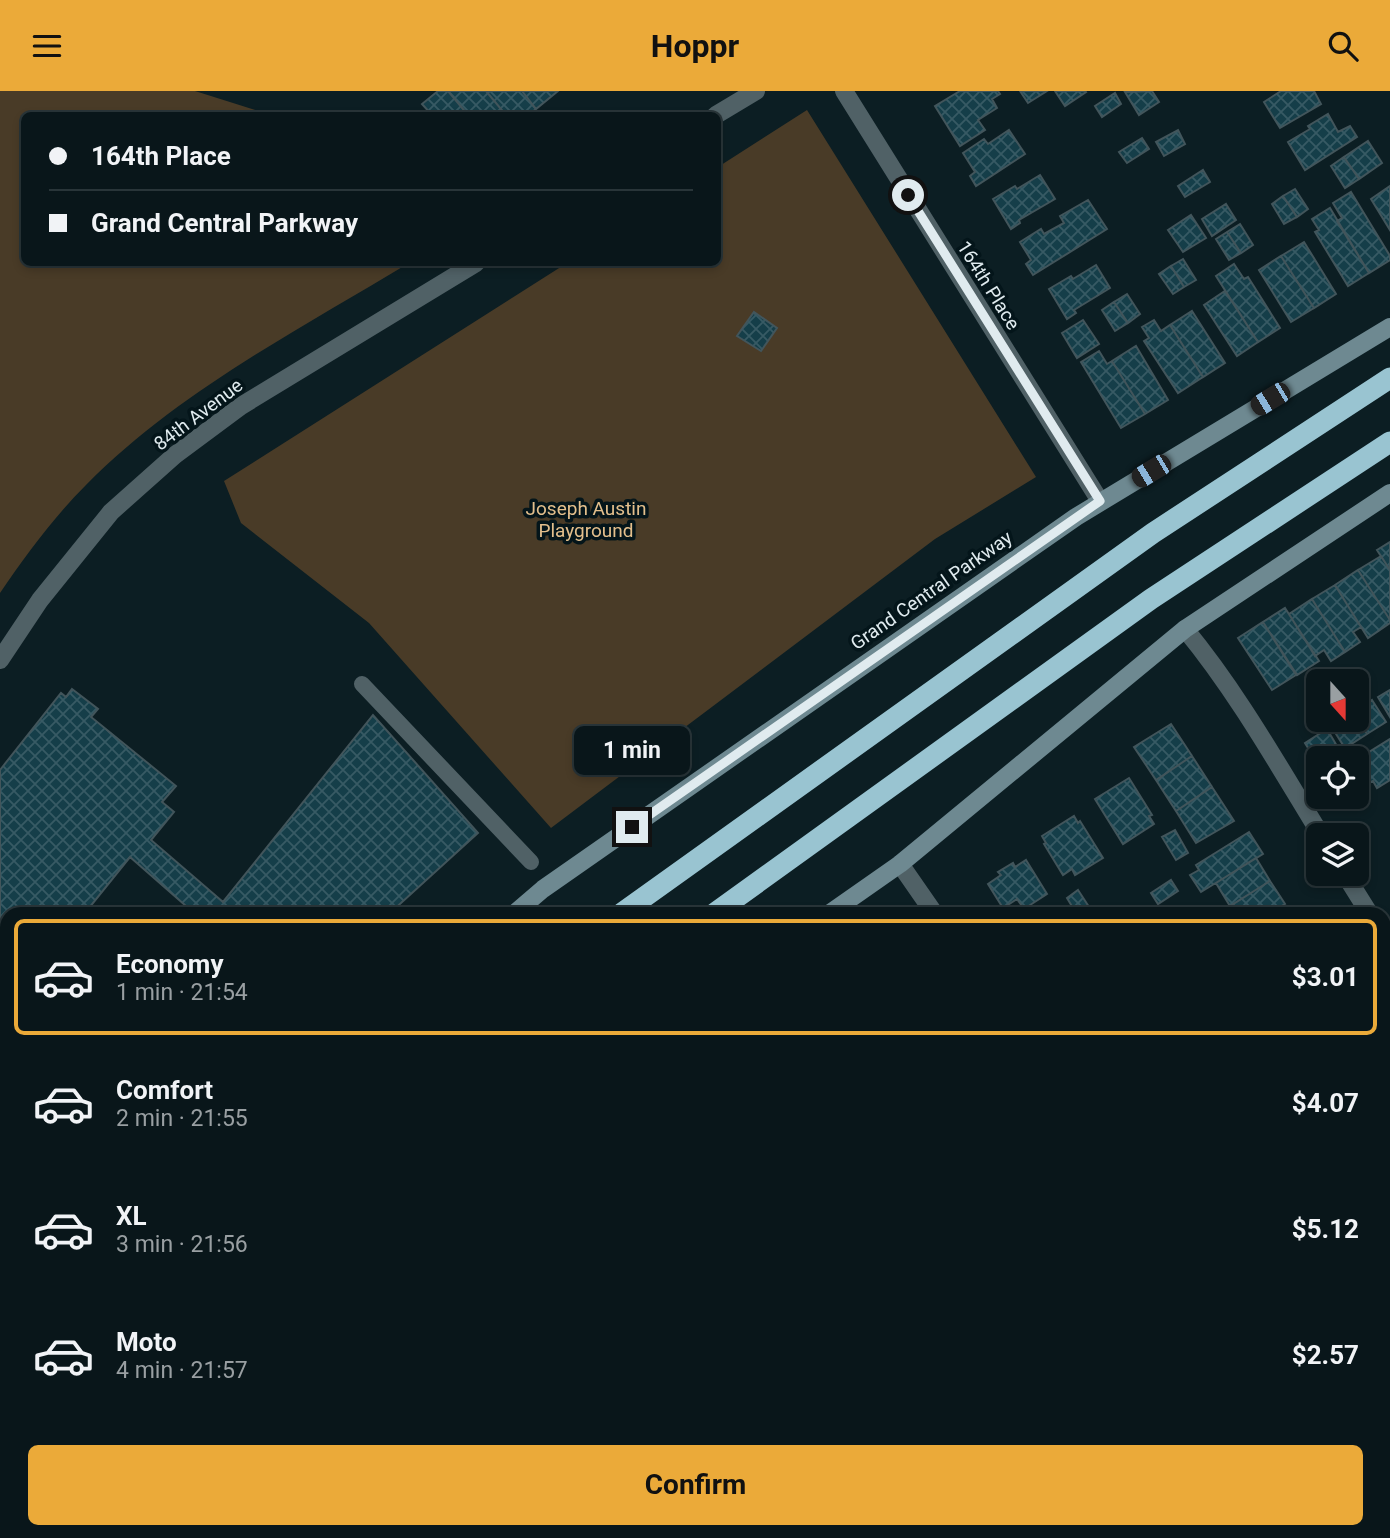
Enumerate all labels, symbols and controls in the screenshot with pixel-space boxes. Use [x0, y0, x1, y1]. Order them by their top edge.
icon: menu [28, 27, 66, 65]
text: Hoppr [651, 27, 739, 65]
icon: search [1324, 27, 1362, 65]
text: 164th Place [91, 141, 231, 171]
route start [892, 179, 924, 211]
text: Grand Central Parkway [91, 208, 358, 238]
street label: 164th Place [952, 237, 1025, 334]
street label: 84th Avenue [149, 374, 247, 455]
car [1247, 379, 1294, 419]
car [1128, 451, 1175, 491]
park label: Joseph Austin Playground [526, 497, 646, 542]
street label: Grand Central Parkway [846, 526, 1016, 655]
north arrow [1306, 669, 1368, 731]
map controls [1306, 669, 1369, 886]
callout: 1 min [574, 725, 690, 775]
text: 1 min [603, 737, 661, 764]
button: locate [1306, 746, 1369, 809]
route end [616, 811, 648, 843]
button: layers [1306, 823, 1369, 886]
icon: car [32, 946, 95, 1009]
text: Economy [116, 949, 223, 979]
text: $3.01 [1292, 962, 1359, 992]
text: 1 min · 21:54 [116, 979, 248, 1006]
icon: car [32, 1072, 95, 1135]
text: Comfort [116, 1075, 213, 1105]
text: $4.07 [1292, 1088, 1359, 1118]
text: 2 min · 21:55 [116, 1105, 248, 1132]
icon: car [32, 1198, 95, 1261]
text: XL [116, 1201, 147, 1231]
text: $5.12 [1292, 1214, 1359, 1244]
text: 3 min · 21:56 [116, 1231, 248, 1258]
icon: car [32, 1324, 95, 1387]
text: Moto [116, 1327, 177, 1357]
text: $2.57 [1292, 1340, 1359, 1370]
text: 4 min · 21:57 [116, 1357, 248, 1384]
button: Confirm [28, 1445, 1363, 1525]

